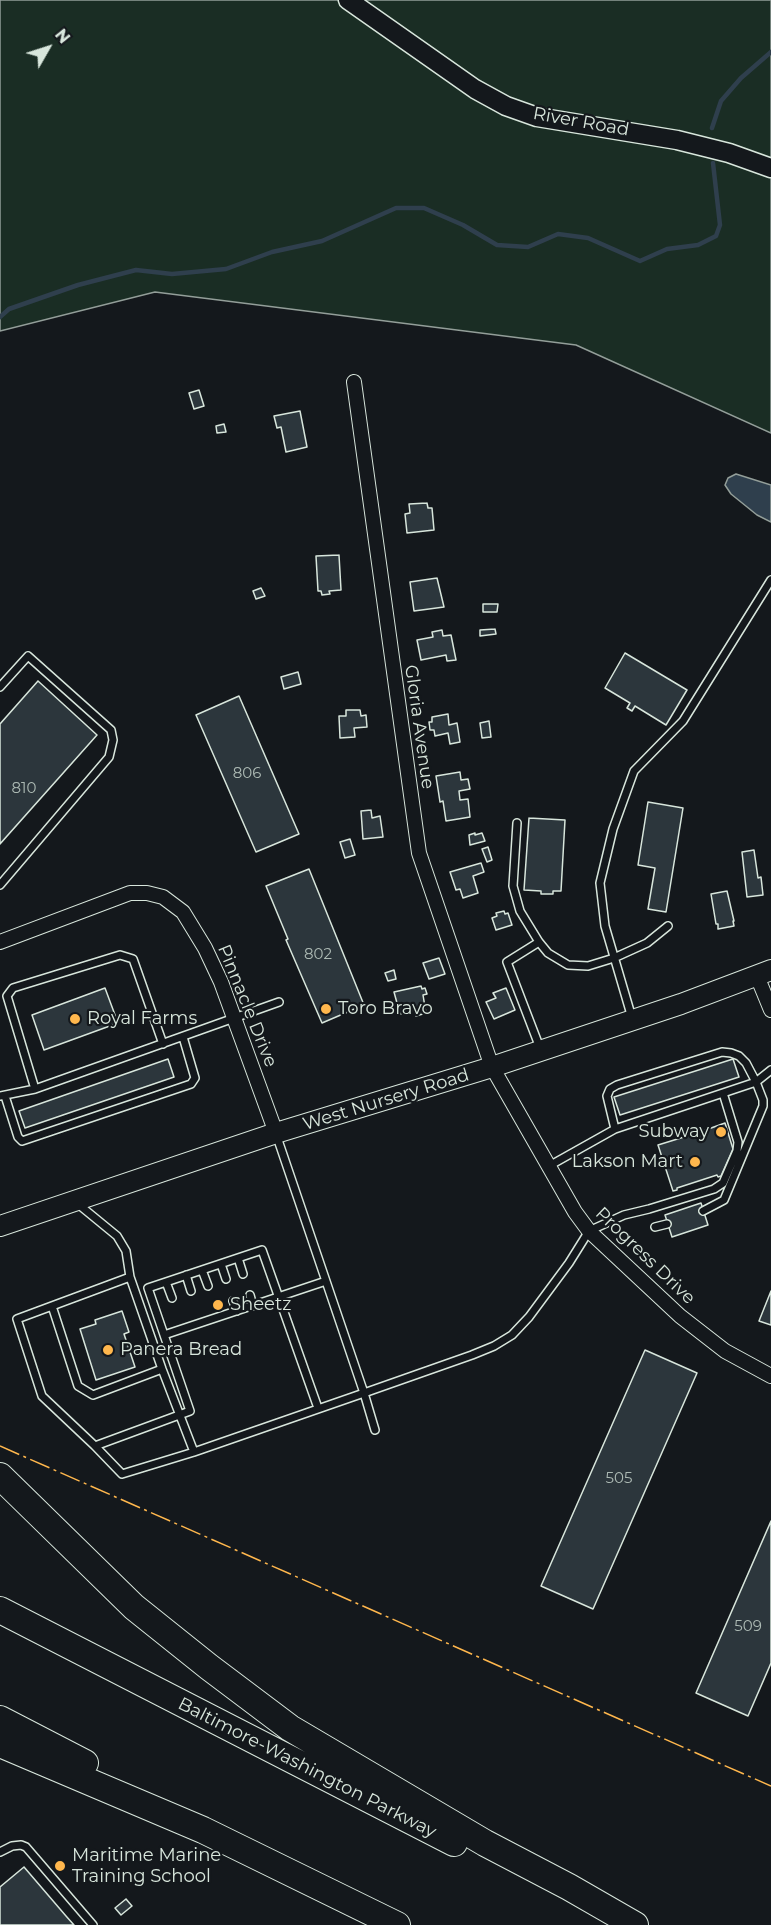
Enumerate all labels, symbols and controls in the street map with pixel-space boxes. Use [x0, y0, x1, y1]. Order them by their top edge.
north arrow [18, 18, 78, 78]
text: N [51, 25, 74, 47]
street label: River Road [531, 103, 631, 141]
street label: Gloria Avenue [400, 663, 438, 791]
house number: 806 [233, 765, 261, 783]
house number: 810 [12, 780, 36, 798]
street label: Pinnacle Drive [213, 942, 281, 1070]
house number: 802 [304, 946, 332, 964]
place label: Toro Bravo [338, 998, 433, 1020]
marker: Toro Bravo [319, 1002, 333, 1016]
place label: Royal Farms [87, 1008, 197, 1030]
marker: Royal Farms [68, 1012, 82, 1026]
street label: West Nursery Road [300, 1064, 472, 1136]
place label: Subway [638, 1121, 709, 1143]
marker: Subway [714, 1125, 728, 1139]
place label: Lakson Mart [572, 1151, 683, 1173]
marker: Lakson Mart [688, 1155, 702, 1169]
street label: Progress Drive [591, 1203, 699, 1309]
place label: Sheetz [230, 1294, 291, 1316]
marker: Sheetz [211, 1298, 225, 1312]
place label: Panera Bread [120, 1339, 242, 1361]
marker: Panera Bread [101, 1343, 115, 1357]
house number: 505 [606, 1470, 632, 1488]
house number: 509 [734, 1618, 762, 1636]
street label: Baltimore-Washington Parkway [174, 1693, 440, 1843]
place label: Maritime Marine Training School [72, 1845, 221, 1888]
marker: Maritime Marine Training School [53, 1859, 67, 1873]

